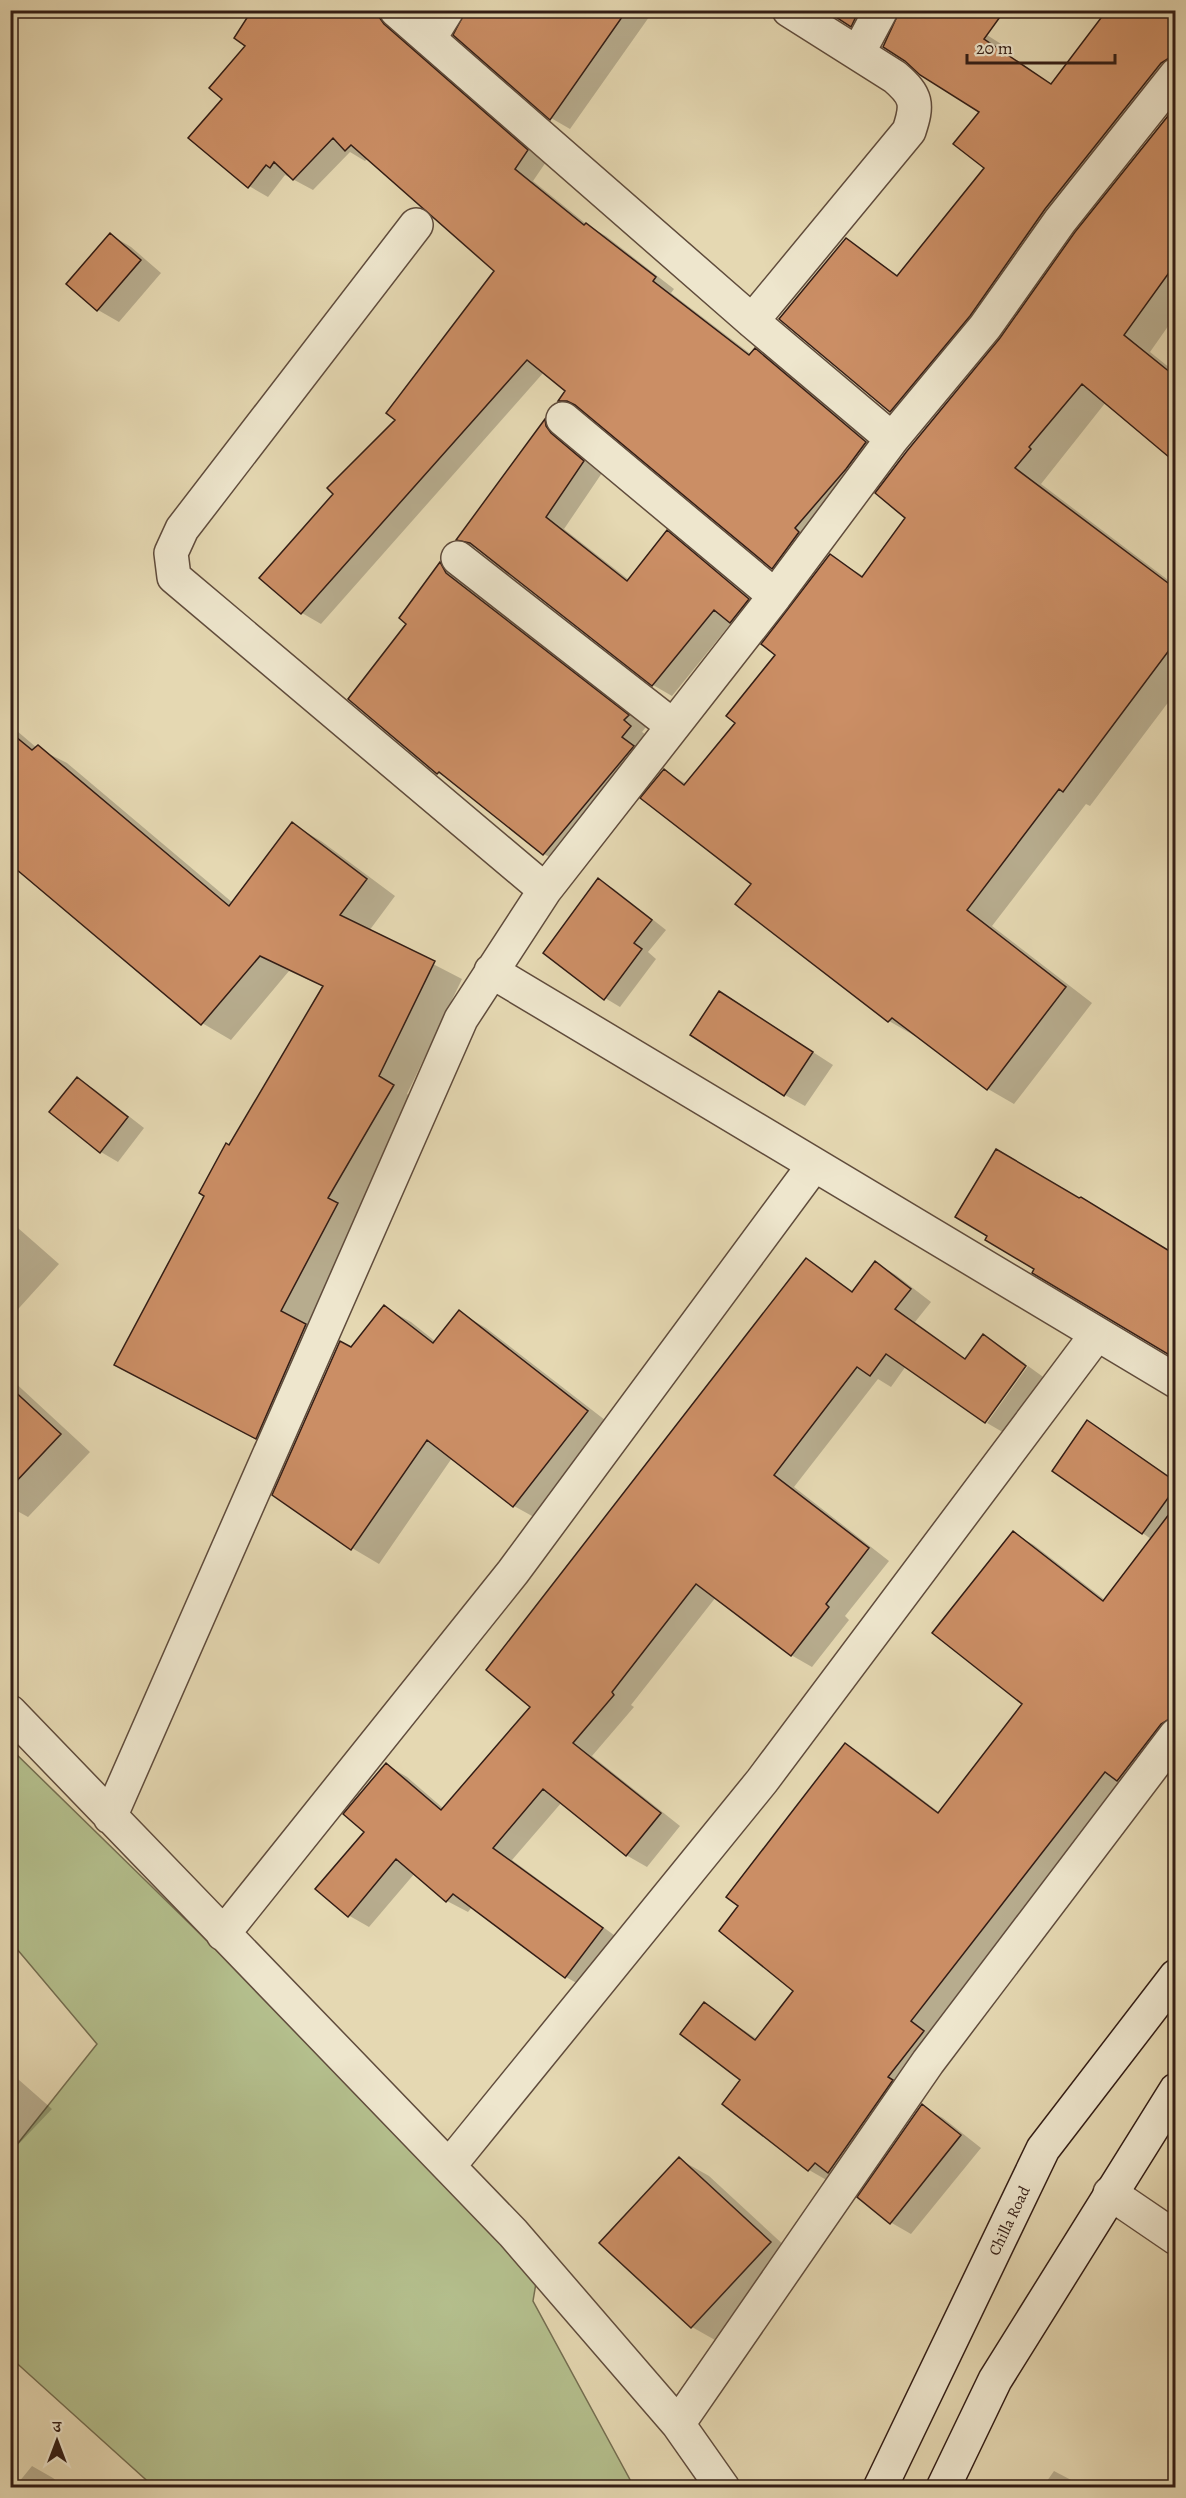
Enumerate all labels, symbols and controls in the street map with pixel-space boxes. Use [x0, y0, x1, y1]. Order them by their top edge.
scale bar [967, 27, 1116, 65]
text: 20 m [976, 36, 1013, 60]
street label: Chilla Road [983, 2182, 1036, 2259]
north arrow [27, 2411, 87, 2471]
text: उ [52, 2416, 63, 2438]

